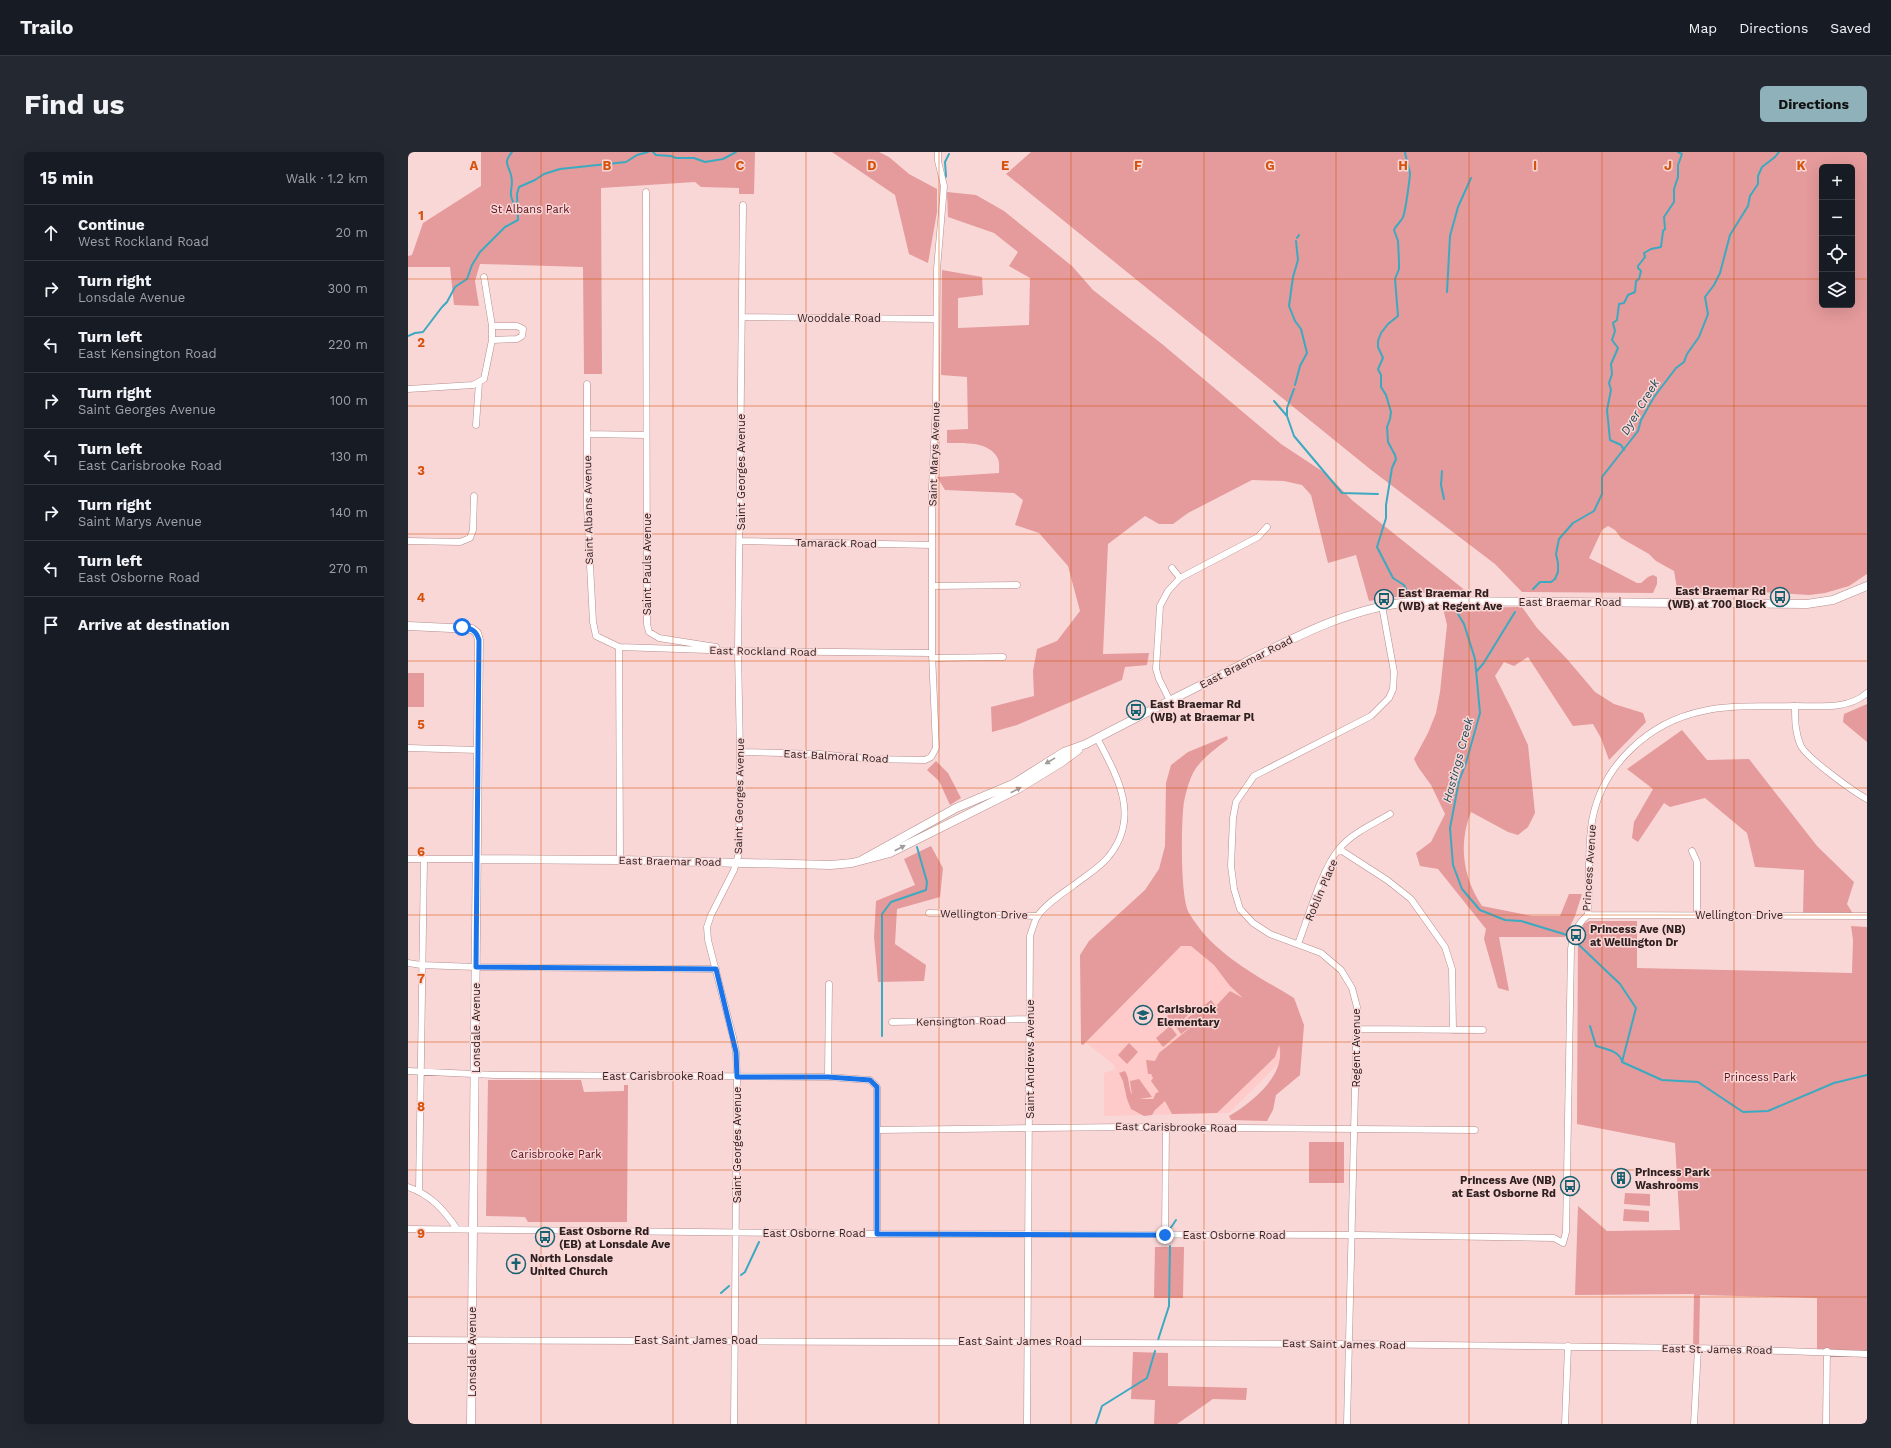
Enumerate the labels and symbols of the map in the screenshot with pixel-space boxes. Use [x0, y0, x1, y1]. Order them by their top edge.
text: A [470, 158, 479, 173]
text: B [603, 158, 612, 173]
text: C [736, 158, 745, 173]
text: D [867, 158, 877, 173]
text: E [1001, 158, 1009, 173]
text: F [1134, 158, 1142, 173]
text: G [1265, 158, 1275, 173]
text: H [1398, 158, 1408, 173]
text: I [1533, 158, 1537, 173]
text: J [1664, 158, 1672, 173]
text: K [1796, 158, 1806, 173]
park label: St Albans Park [491, 203, 569, 216]
text: 1 [418, 208, 424, 223]
street label: Wooddale Road [797, 312, 881, 325]
text: 2 [417, 335, 425, 350]
water label: Dyer Creek [1618, 376, 1662, 437]
street label: Saint Marys Avenue [926, 401, 943, 507]
street label: Saint Georges Avenue [735, 414, 748, 530]
street label: Saint Albans Avenue [581, 455, 596, 565]
text: 3 [417, 463, 425, 478]
street label: Saint Pauls Avenue [641, 513, 654, 615]
street label: Tamarack Road [795, 536, 877, 551]
place label: East Braemar Rd (WB) at 700 Block [1668, 585, 1766, 611]
bus stop icon: East Braemar Rd (WB) at 700 Block [1769, 586, 1791, 608]
place label: East Braemar Rd (WB) at Regent Ave [1398, 587, 1502, 613]
bus stop icon: East Braemar Rd (WB) at Regent Ave [1373, 588, 1395, 610]
text: 4 [417, 590, 426, 605]
street label: East Braemar Road [1518, 596, 1622, 609]
route start [453, 618, 471, 636]
street label: East Braemar Road [1197, 633, 1295, 692]
street label: East Rockland Road [709, 644, 817, 659]
place label: East Braemar Rd (WB) at Braemar Pl [1150, 698, 1255, 724]
bus stop icon: East Braemar Rd (WB) at Braemar Pl [1125, 699, 1147, 721]
water label: Hastings Creek [1440, 716, 1476, 804]
text: 5 [417, 717, 425, 732]
street label: Saint Georges Avenue [732, 738, 747, 854]
street label: East Balmoral Road [783, 747, 889, 766]
one-way arrow [1044, 757, 1056, 764]
one-way arrow [1010, 787, 1022, 793]
street label: Princess Avenue [1580, 824, 1599, 912]
text: 6 [417, 844, 425, 859]
one-way arrow [894, 845, 905, 852]
street label: East Braemar Road [618, 854, 722, 869]
street label: Roblin Place [1303, 857, 1340, 923]
street label: Wellington Drive [940, 907, 1028, 922]
street label: Wellington Drive [1695, 909, 1783, 922]
place label: Princess Ave (NB) at Wellington Dr [1590, 923, 1686, 949]
bus stop icon: Princess Ave (NB) at Wellington Dr [1565, 924, 1587, 946]
text: 7 [417, 971, 425, 986]
street label: Lonsdale Avenue [470, 983, 483, 1073]
street label: Saint Andrews Avenue [1024, 999, 1037, 1119]
place label: Carisbrook Elementary [1157, 1003, 1220, 1029]
school or university icon: Carisbrook Elementary [1132, 1004, 1154, 1026]
street label: Regent Avenue [1350, 1008, 1363, 1088]
street label: Kensington Road [916, 1014, 1006, 1029]
street label: East Carisbrooke Road [602, 1070, 724, 1083]
park label: Princess Park [1724, 1071, 1796, 1084]
street label: Saint Georges Avenue [731, 1087, 744, 1203]
text: 8 [417, 1099, 425, 1114]
street label: East Carisbrooke Road [1115, 1120, 1237, 1135]
park label: Carisbrooke Park [510, 1148, 602, 1161]
place label: Princess Park Washrooms [1635, 1166, 1710, 1192]
building icon: Princess Park Washrooms [1610, 1167, 1632, 1189]
place label: Princess Ave (NB) at East Osborne Rd [1452, 1174, 1556, 1200]
bus stop icon: Princess Ave (NB) at East Osborne Rd [1559, 1175, 1581, 1197]
place label: East Osborne Rd (EB) at Lonsdale Ave [559, 1225, 670, 1251]
text: 9 [417, 1226, 425, 1241]
bus stop icon: East Osborne Rd (EB) at Lonsdale Ave [534, 1226, 556, 1248]
route end [1156, 1226, 1174, 1244]
street label: East Osborne Road [762, 1227, 866, 1240]
street label: East Osborne Road [1182, 1229, 1286, 1242]
place label: North Lonsdale United Church [530, 1252, 613, 1278]
church icon: North Lonsdale United Church [505, 1253, 527, 1275]
street label: Lonsdale Avenue [466, 1307, 479, 1397]
street label: East Saint James Road [634, 1334, 758, 1347]
street label: East Saint James Road [958, 1335, 1082, 1348]
street label: East Saint James Road [1282, 1337, 1406, 1352]
street label: East St. James Road [1661, 1342, 1773, 1357]

